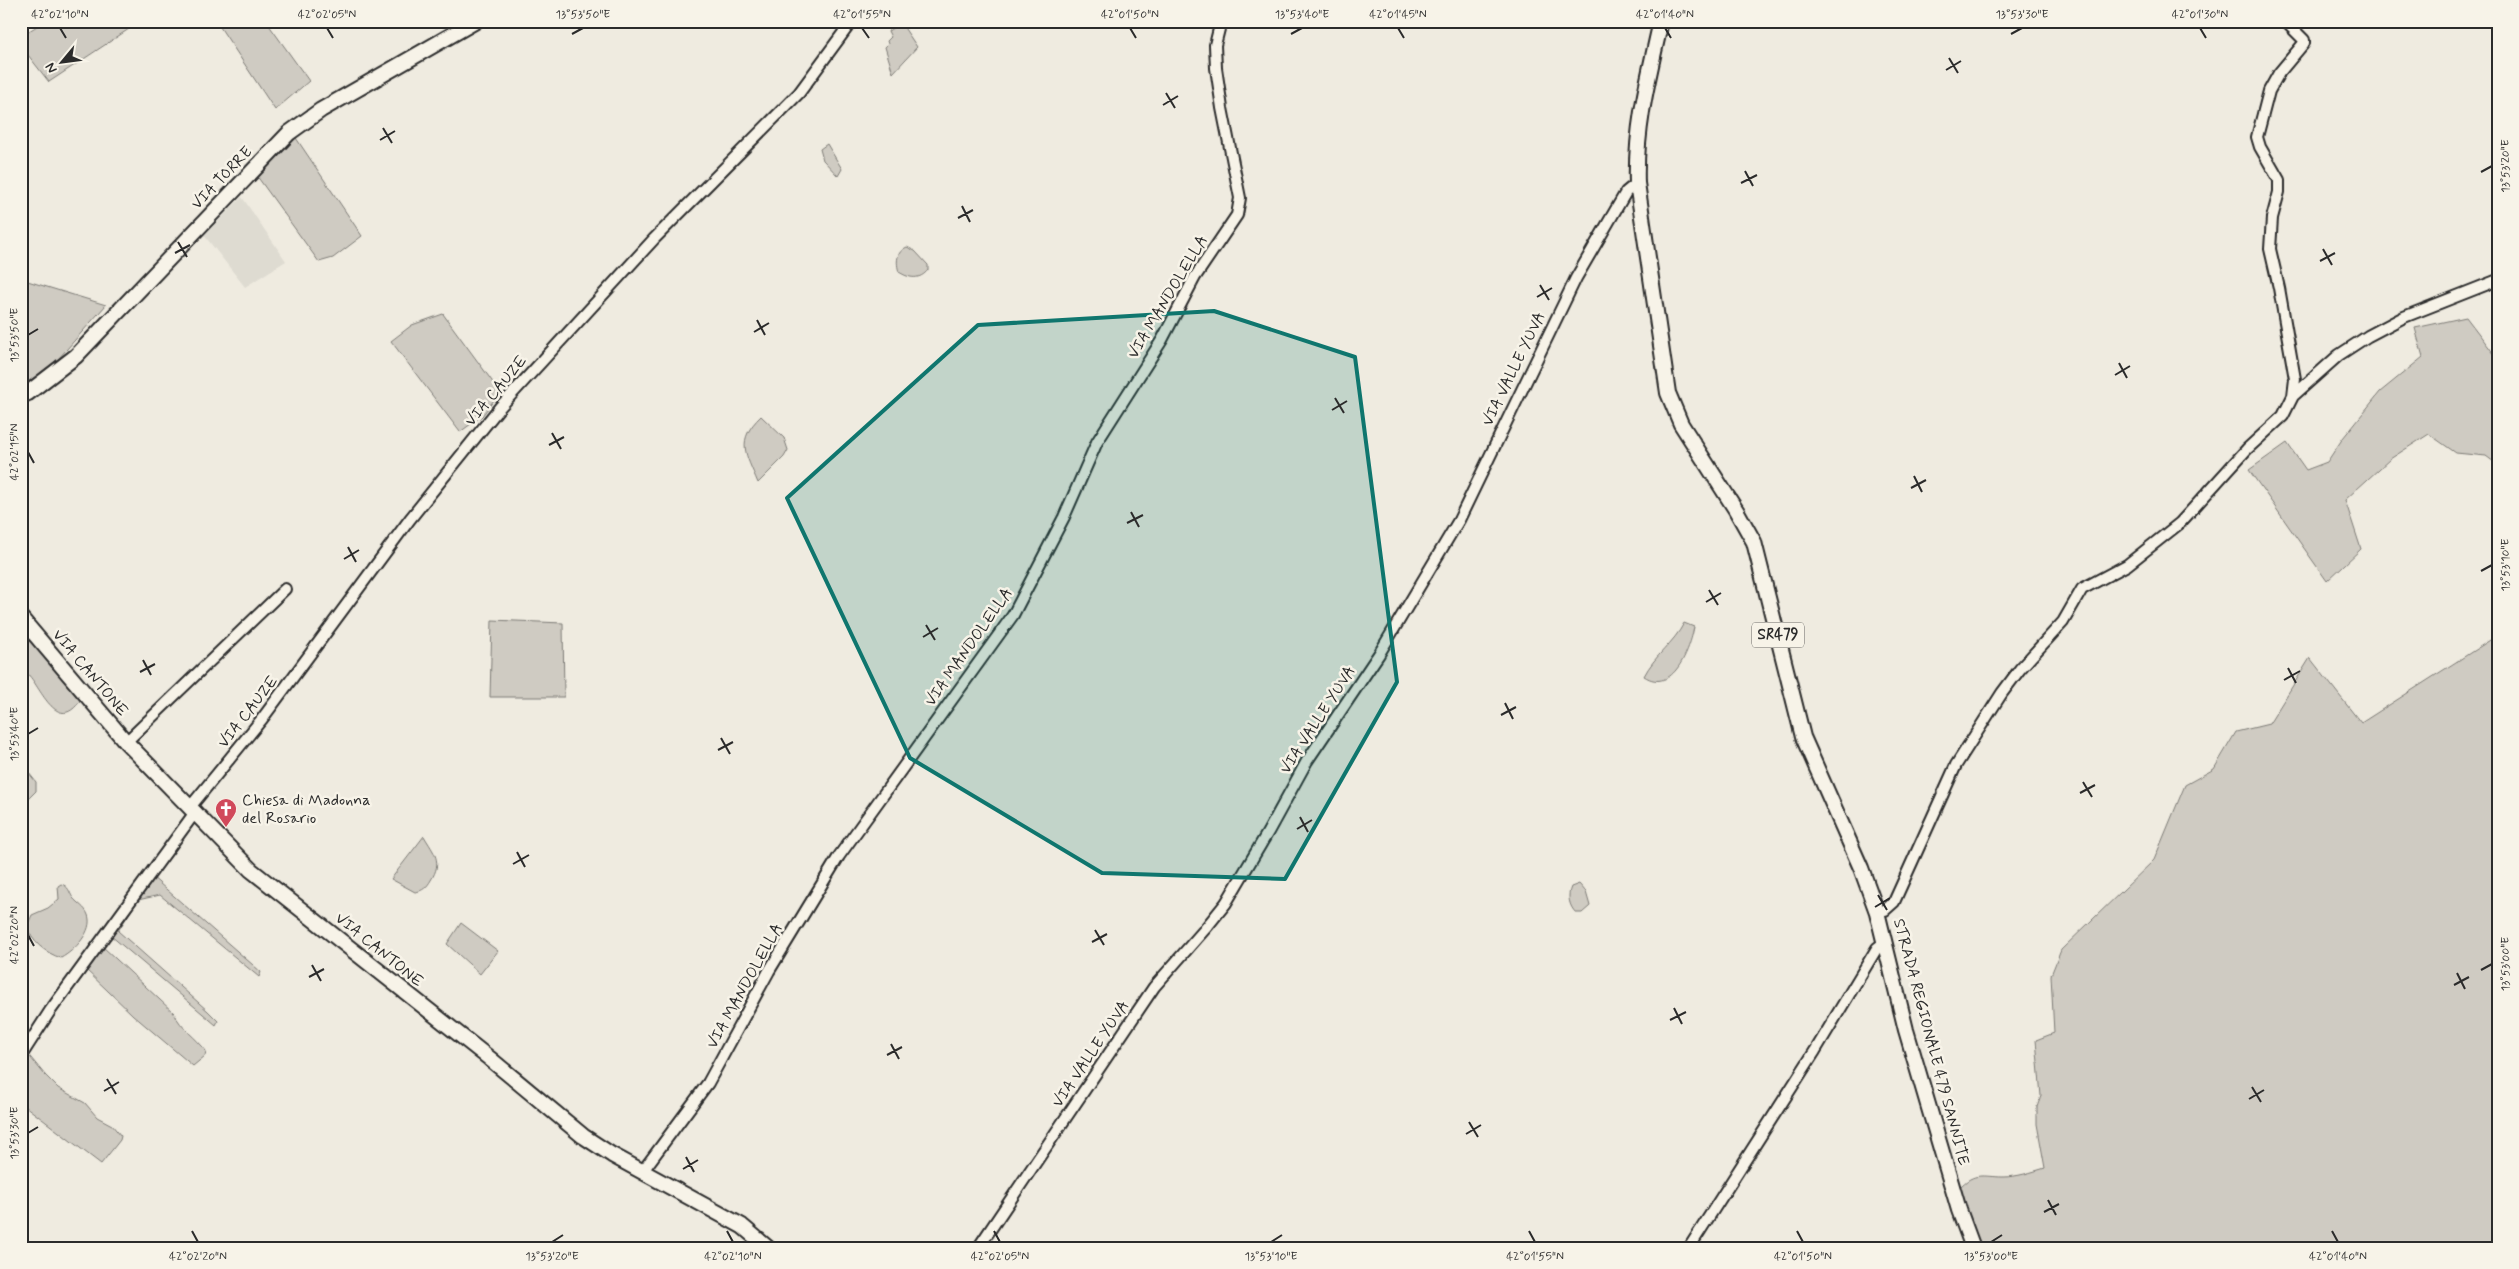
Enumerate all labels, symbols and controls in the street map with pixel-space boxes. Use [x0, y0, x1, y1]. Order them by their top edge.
text: 42°02'10"N [31, 7, 89, 23]
text: 42°02'05"N [298, 7, 356, 23]
text: 13°53'50"E [556, 7, 610, 23]
text: 42°01'55"N [833, 7, 891, 23]
text: 42°01'50"N [1101, 7, 1159, 23]
text: 13°53'40"E [1275, 7, 1329, 23]
text: 42°01'45"N [1369, 7, 1427, 23]
text: 42°01'40"N [1636, 7, 1694, 23]
text: 13°53'30"E [1996, 7, 2048, 23]
text: 42°01'30"N [2172, 7, 2228, 23]
north arrow [38, 38, 88, 88]
text: N [41, 59, 62, 76]
text: 13°53'20"E [2498, 139, 2514, 193]
street label: VIA TORRE [187, 142, 257, 214]
street label: VIA MANDOLELLA [1123, 231, 1213, 363]
text: 13°53'50"E [7, 308, 23, 362]
street label: VIA VALLE YUVA [1477, 308, 1551, 430]
street label: VIA CAUZE [460, 351, 532, 431]
text: 42°02'15"N [7, 423, 23, 481]
text: 13°53'10"E [2498, 539, 2514, 591]
street label: VIA MANDOLELLA [920, 584, 1018, 710]
road number: SR479 [1752, 622, 1804, 648]
street label: VIA CANTONE [47, 625, 133, 721]
street label: VIA VALLE YUVA [1275, 662, 1361, 778]
street label: VIA CAUZE [213, 671, 283, 753]
text: 13°53'40"E [7, 707, 23, 761]
place label: Chiesa di Madonna del Rosario [242, 790, 371, 829]
church icon: Chiesa di Madonna del Rosario [214, 797, 238, 828]
text: 42°02'20"N [7, 906, 23, 964]
street label: VIA CANTONE [331, 908, 427, 992]
street label: STRADA REGIONALE 479 SANNITE [1888, 916, 1974, 1168]
street label: VIA MANDOLELLA [702, 920, 788, 1052]
text: 13°53'00"E [2498, 937, 2514, 991]
street label: VIA VALLE YUVA [1047, 996, 1135, 1112]
text: 13°53'30"E [7, 1107, 23, 1159]
text: 42°02'20"N [169, 1249, 227, 1265]
text: 13°53'20"E [525, 1249, 579, 1265]
text: 42°02'10"N [704, 1249, 762, 1265]
text: 42°02'05"N [971, 1249, 1029, 1265]
text: 13°53'10"E [1245, 1249, 1297, 1265]
text: 42°01'55"N [1506, 1249, 1564, 1265]
text: 42°01'50"N [1774, 1249, 1832, 1265]
text: 13°53'00"E [1964, 1249, 2018, 1265]
text: 42°01'40"N [2309, 1249, 2367, 1265]

